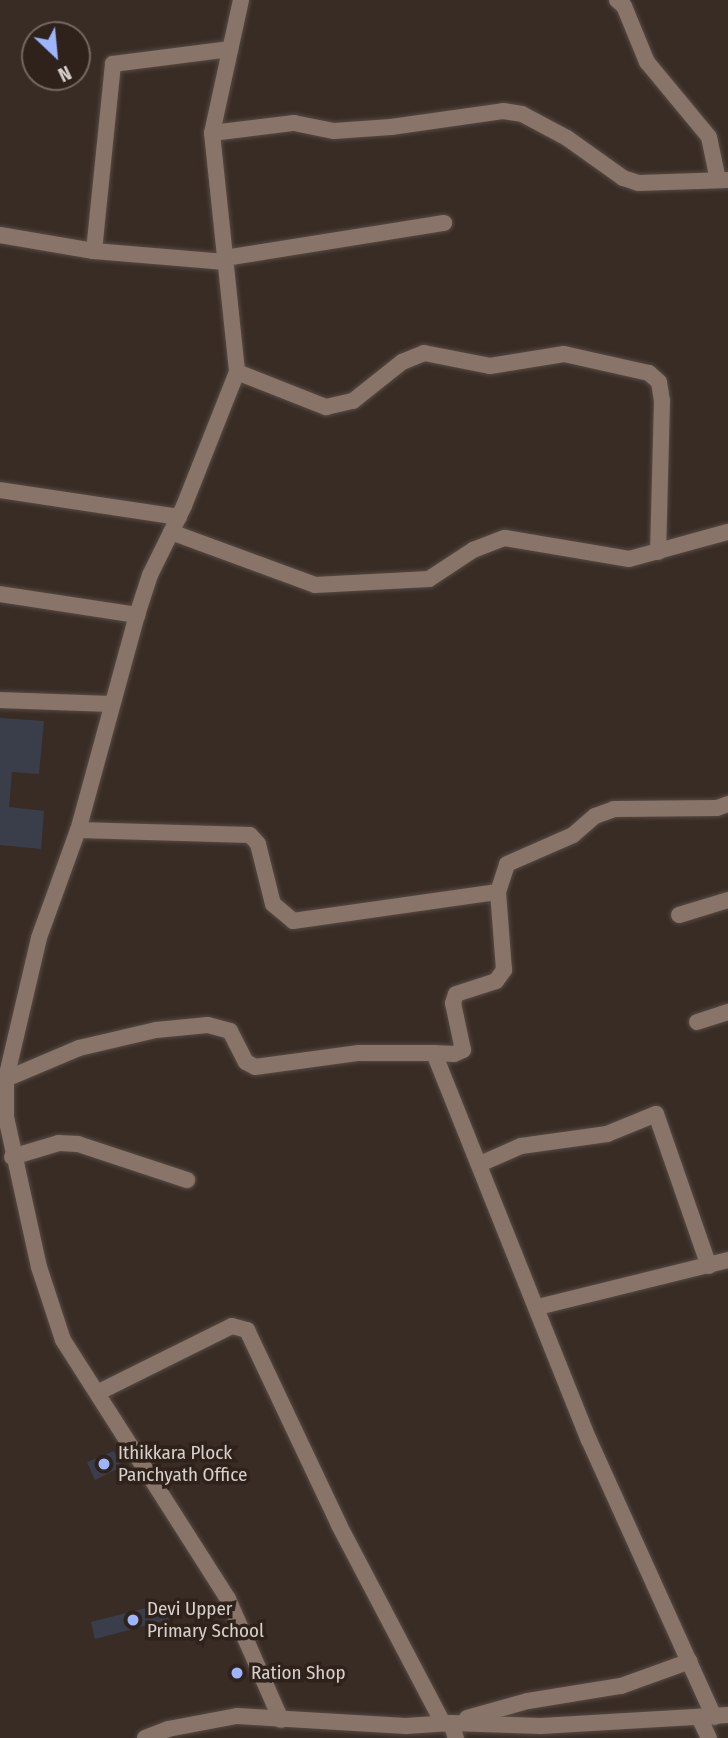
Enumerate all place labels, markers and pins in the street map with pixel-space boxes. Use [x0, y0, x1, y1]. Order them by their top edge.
place label: Ithikkara Plock Panchyath Office [118, 1442, 247, 1486]
marker: Ithikkara Plock Panchyath Office [96, 1456, 112, 1472]
place label: Devi Upper Primary School [147, 1598, 264, 1642]
marker: Devi Upper Primary School [125, 1612, 141, 1628]
place label: Ration Shop [251, 1662, 345, 1684]
marker: Ration Shop [229, 1665, 245, 1681]

